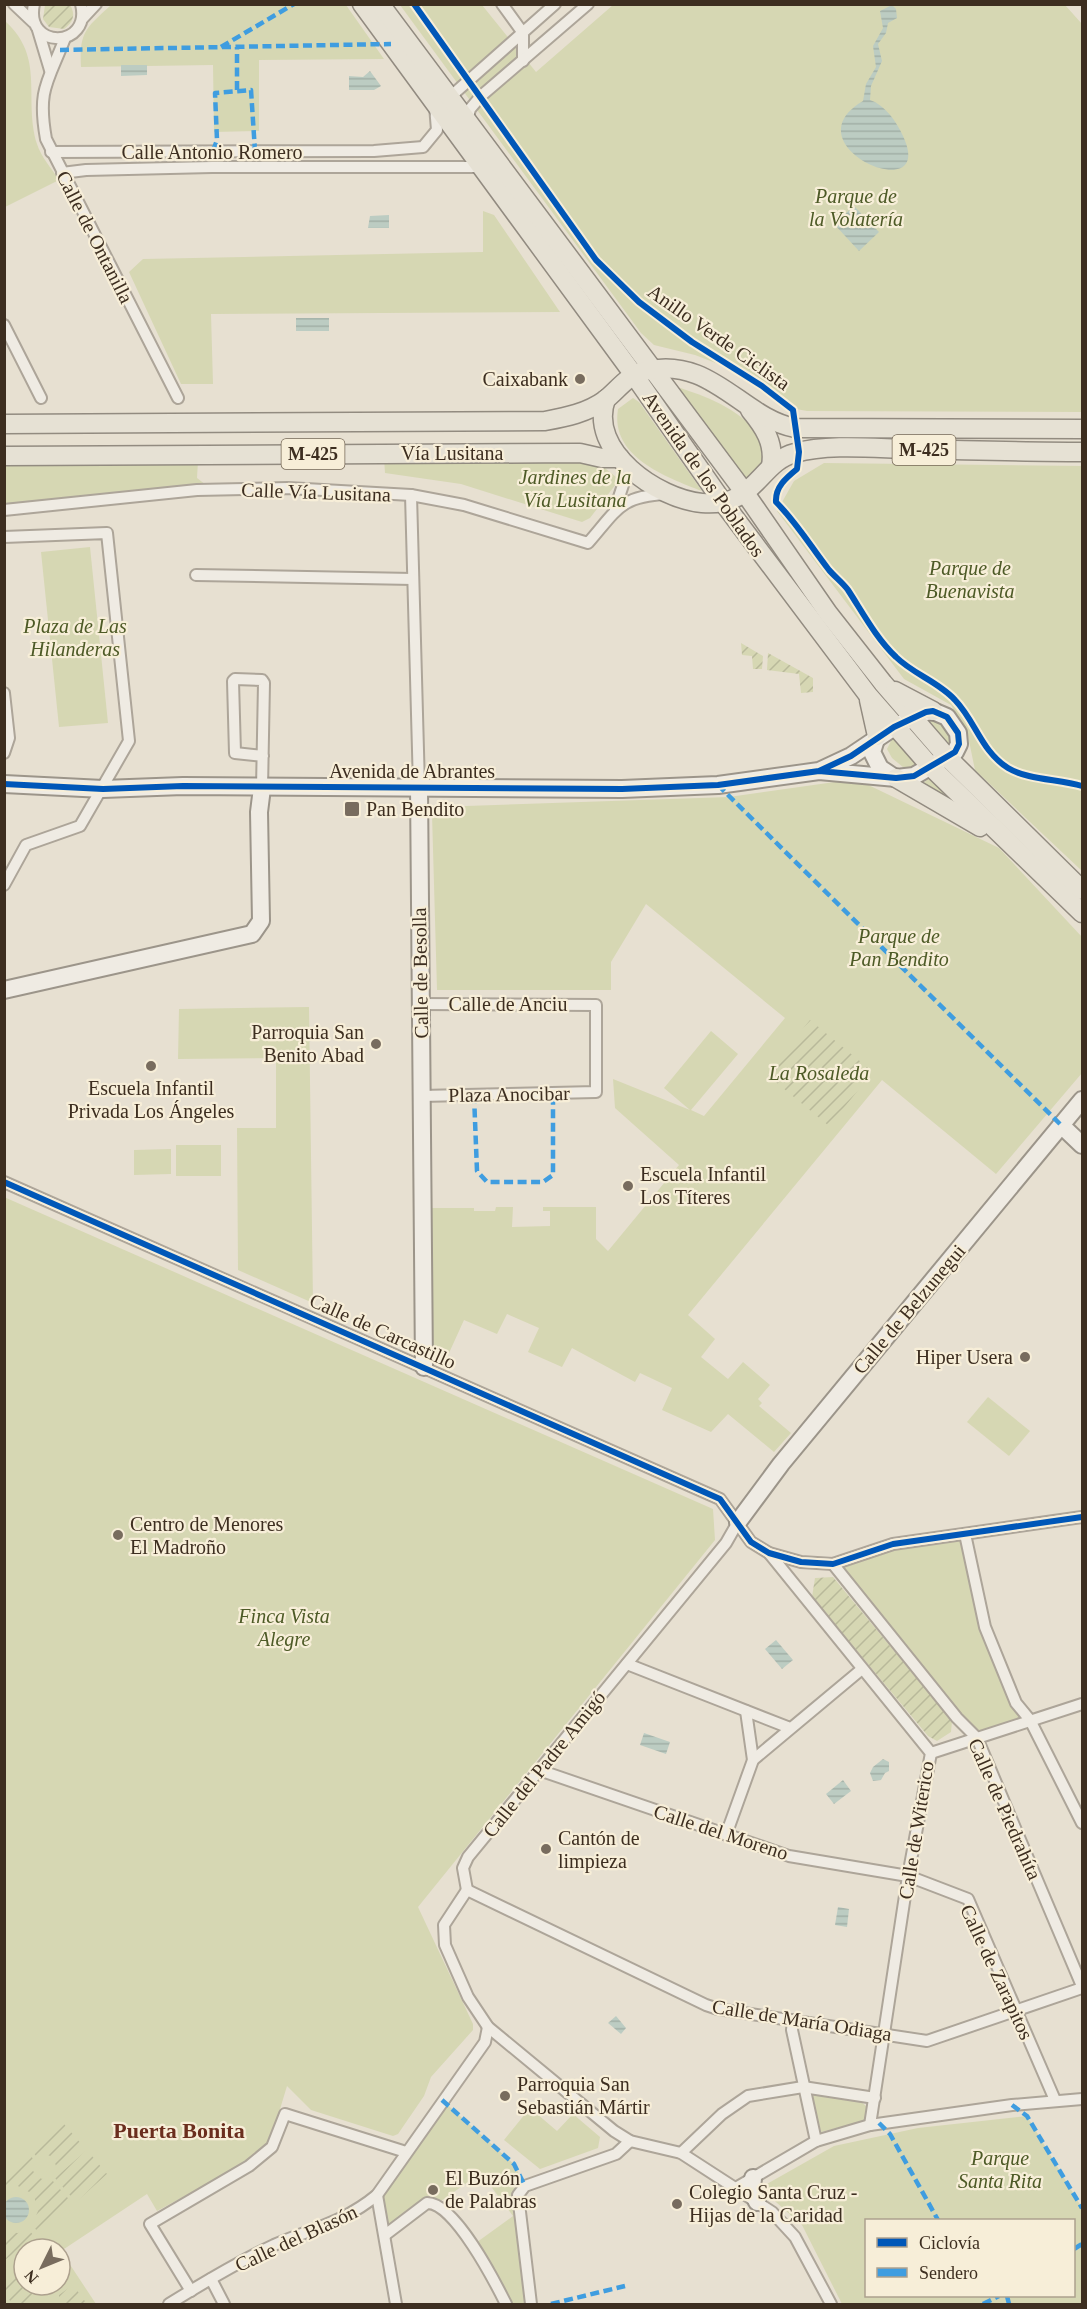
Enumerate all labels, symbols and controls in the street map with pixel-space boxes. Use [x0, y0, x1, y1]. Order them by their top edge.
street label: Calle Antonio Romero [121, 141, 303, 163]
street label: Calle de Ontanilla [52, 167, 138, 307]
park label: Parque de la Volatería [809, 185, 903, 230]
street label: Anillo Verde Ciclista [644, 280, 794, 394]
place label: Caixabank [482, 368, 568, 390]
marker: Caixabank [573, 372, 587, 386]
street label: Avenida de los Poblados [639, 387, 770, 561]
road number: M-425 [892, 435, 956, 465]
road number: M-425 [282, 439, 344, 469]
street label: Vía Lusitana [401, 442, 503, 464]
park label: Jardines de la Vía Lusitana [519, 466, 631, 511]
street label: Calle Vía Lusitana [241, 478, 391, 506]
park label: Parque de Buenavista [926, 557, 1014, 602]
park label: Plaza de Las Hilanderas [22, 615, 127, 660]
street label: Avenida de Abrantes [329, 760, 495, 782]
place label: Pan Bendito [366, 798, 464, 820]
marker: Pan Bendito [343, 800, 361, 818]
street label: Calle de Besolla [408, 907, 432, 1039]
park label: Parque de Pan Bendito [848, 925, 949, 970]
street label: Calle de Anciu [449, 993, 567, 1015]
place label: Parroquia San Benito Abad [251, 1021, 364, 1066]
marker: Parroquia San Benito Abad [369, 1037, 383, 1051]
marker: Escuela Infantil Privada Los Ángeles [144, 1059, 158, 1073]
park label: La Rosaleda [768, 1062, 869, 1084]
place label: Escuela Infantil Privada Los Ángeles [68, 1077, 235, 1123]
street label: Plaza Anocibar [448, 1082, 570, 1106]
place label: Escuela Infantil Los Títeres [640, 1163, 766, 1208]
marker: Escuela Infantil Los Títeres [621, 1179, 635, 1193]
street label: Calle de Belzunegui [848, 1239, 971, 1379]
street label: Calle de Carcastillo [306, 1289, 460, 1373]
place label: Hiper Usera [916, 1346, 1013, 1369]
marker: Hiper Usera [1018, 1350, 1032, 1364]
place label: Centro de Menores El Madroño [130, 1513, 284, 1558]
marker: Centro de Menores El Madroño [111, 1528, 125, 1542]
park label: Finca Vista Alegre [237, 1605, 330, 1651]
street label: Calle del Padre Amigó [478, 1686, 610, 1842]
street label: Calle de Piedrahíta [964, 1735, 1046, 1883]
street label: Calle de Witerico [894, 1759, 938, 1901]
street label: Calle del Moreno [651, 1800, 791, 1864]
place label: Cantón de limpieza [558, 1827, 640, 1873]
marker: Cantón de limpieza [539, 1842, 553, 1856]
street label: Calle de Zarapitos [955, 1901, 1038, 2044]
street label: Calle de María Odiaga [710, 1995, 894, 2046]
place label: Parroquia San Sebastián Mártir [517, 2073, 650, 2118]
marker: Parroquia San Sebastián Mártir [498, 2089, 512, 2103]
district label: Puerta Bonita [113, 2118, 245, 2143]
park label: Parque Santa Rita [958, 2147, 1042, 2192]
place label: El Buzón de Palabras [445, 2167, 537, 2212]
place label: Colegio Santa Cruz - Hijas de la Caridad [689, 2181, 857, 2227]
marker: El Buzón de Palabras [426, 2183, 440, 2197]
marker: Colegio Santa Cruz - Hijas de la Caridad [670, 2197, 684, 2211]
street label: Calle del Blasón [231, 2200, 361, 2276]
legend [865, 2219, 1075, 2297]
text: Ciclovía [919, 2233, 980, 2253]
north arrow [12, 2237, 72, 2297]
text: Sendero [919, 2263, 978, 2283]
text: N [21, 2267, 42, 2287]

